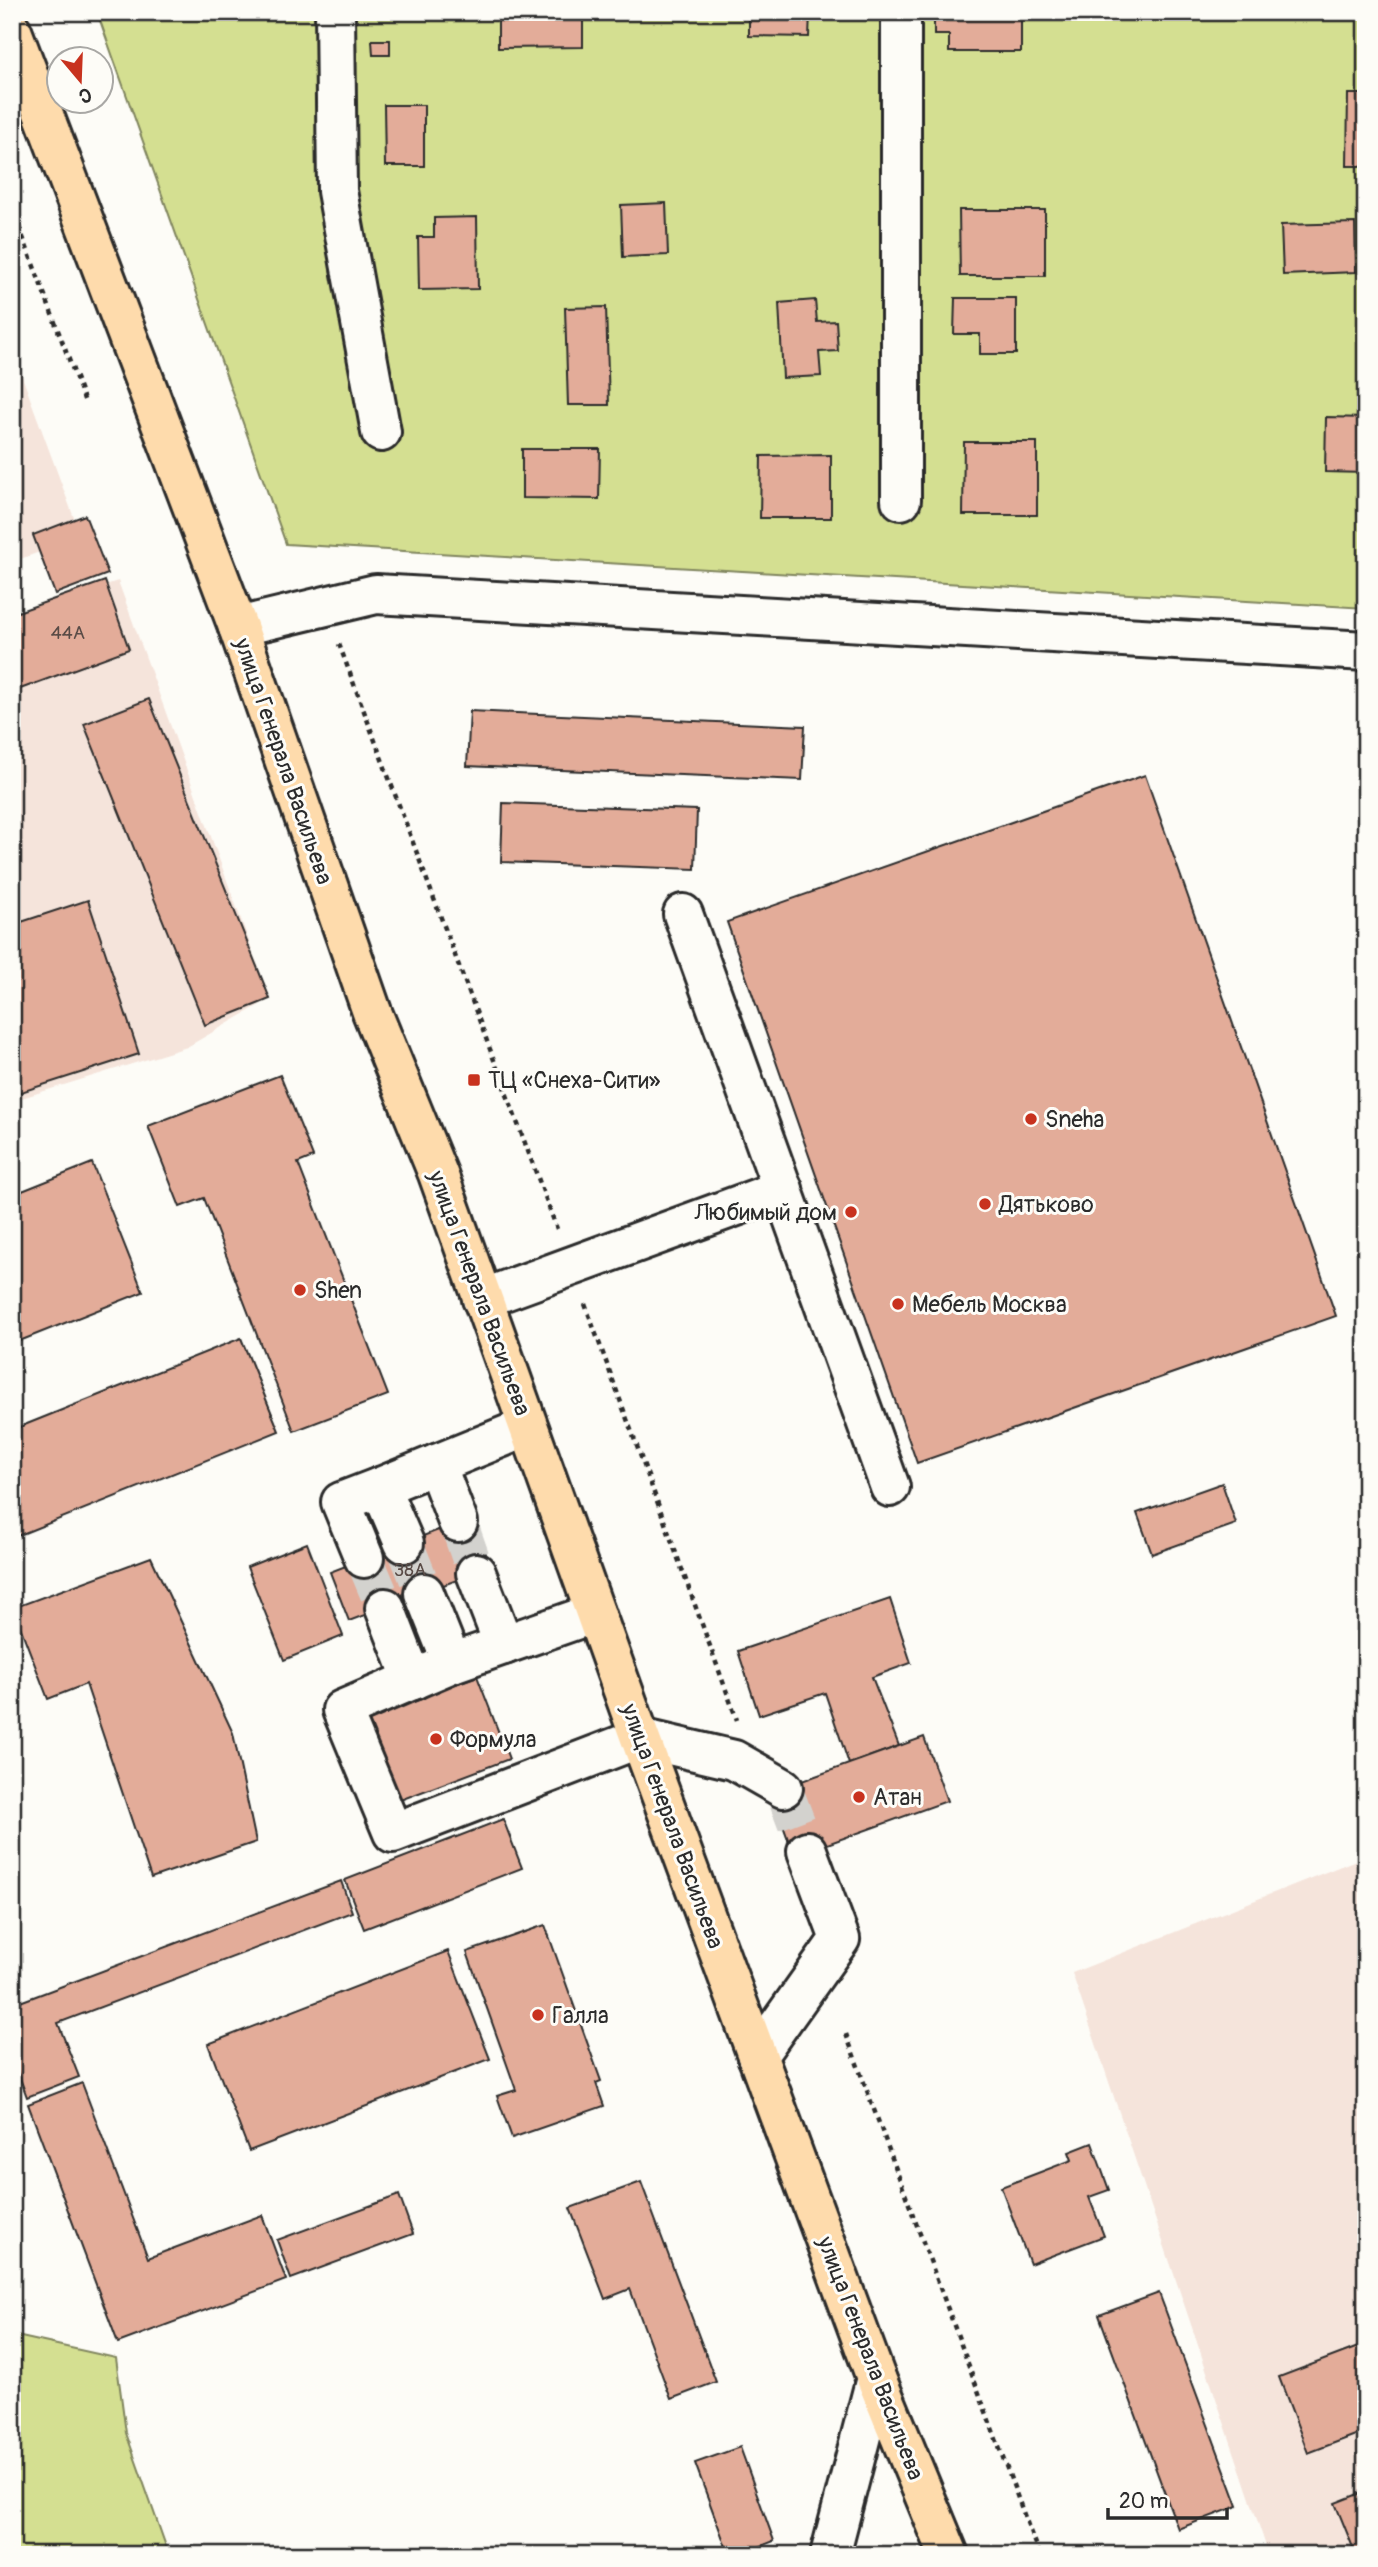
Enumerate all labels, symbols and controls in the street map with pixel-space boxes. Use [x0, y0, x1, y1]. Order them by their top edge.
north arrow [46, 46, 116, 116]
text: С [76, 82, 95, 108]
house number: 44А [51, 621, 85, 645]
street label: улица Генерала Васильева [227, 633, 339, 888]
place label: ТЦ «Снеха-Сити» [488, 1066, 661, 1095]
marker: ТЦ «Снеха-Сити» [466, 1072, 482, 1088]
place label: Sneha [1045, 1105, 1104, 1134]
marker: Sneha [1023, 1111, 1039, 1127]
street label: улица Генерала Васильева [421, 1166, 537, 1420]
place label: Дятьково [998, 1190, 1094, 1219]
marker: Дятьково [977, 1196, 993, 1212]
place label: Любимый дом [694, 1198, 837, 1227]
marker: Любимый дом [843, 1204, 859, 1220]
place label: Shen [314, 1276, 362, 1305]
marker: Shen [292, 1282, 308, 1298]
place label: Мебель Москва [912, 1290, 1067, 1319]
marker: Мебель Москва [890, 1296, 906, 1312]
house number: 38А [394, 1558, 426, 1582]
street label: улица Генерала Васильева [614, 1699, 730, 1953]
place label: Формула [450, 1725, 536, 1754]
marker: Формула [428, 1731, 444, 1747]
place label: Атан [873, 1783, 922, 1812]
marker: Атан [851, 1789, 867, 1805]
place label: Галла [552, 2001, 609, 2030]
marker: Галла [530, 2007, 546, 2023]
street label: улица Генерала Васильева [810, 2231, 930, 2484]
scale bar [1108, 2476, 1228, 2520]
text: 20 m [1119, 2488, 1168, 2515]

